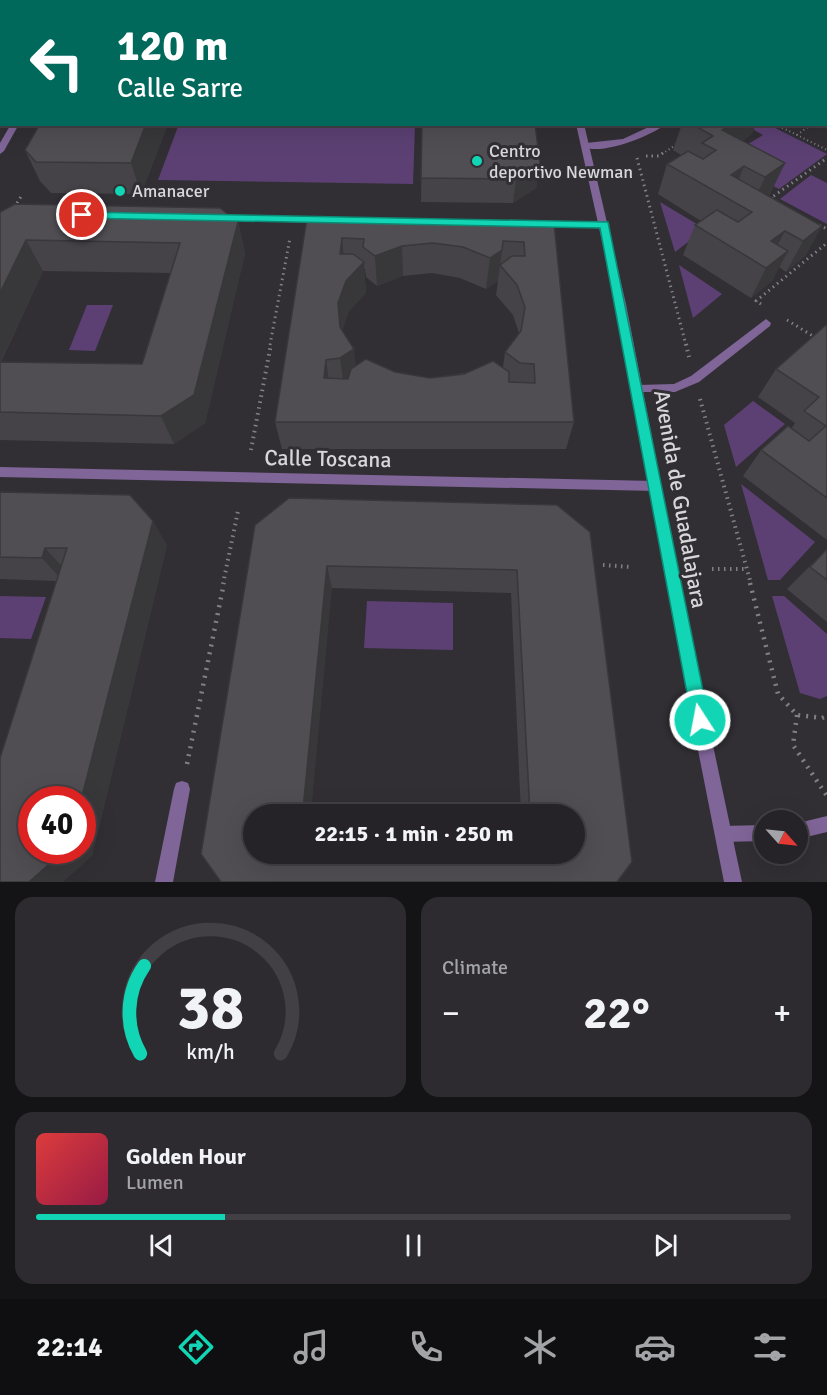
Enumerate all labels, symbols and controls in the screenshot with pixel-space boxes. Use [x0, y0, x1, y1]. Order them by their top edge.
text: 120 m [117, 21, 228, 72]
icon: left [18, 24, 96, 102]
text: Calle Sarre [117, 72, 243, 105]
place label: Centro deportivo Newman [489, 140, 633, 183]
marker: Centro deportivo Newman [470, 154, 484, 168]
place label: Amanacer [132, 180, 210, 202]
marker: Amanacer [113, 184, 127, 198]
pin [56, 189, 107, 240]
icon: arrive [65, 198, 98, 231]
street label: Avenida de Guadalajara [648, 388, 713, 610]
street label: Calle Toscana [264, 444, 392, 473]
position arrow [668, 688, 732, 752]
speed limit sign: 40 [18, 786, 96, 864]
north arrow [754, 810, 808, 864]
map controls [754, 810, 808, 864]
text: 22:15 · 1 min · 250 m [314, 820, 514, 847]
text: Climate [442, 955, 508, 980]
text: 38 [177, 969, 244, 1046]
text: 22° [583, 986, 650, 1041]
text: − [442, 993, 460, 1034]
text: + [773, 993, 791, 1034]
text: km/h [186, 1039, 235, 1065]
text: Golden Hour [126, 1143, 246, 1170]
text: Lumen [126, 1170, 184, 1195]
icon: previous [145, 1229, 178, 1262]
icon: pause [397, 1229, 430, 1262]
icon: next [649, 1229, 682, 1262]
icon: directions [175, 1326, 217, 1368]
icon: music [290, 1326, 332, 1368]
icon: phone [405, 1326, 447, 1368]
icon: climate [519, 1326, 561, 1368]
icon: car [634, 1326, 676, 1368]
icon: filters [749, 1326, 791, 1368]
text: 22:14 [36, 1331, 103, 1364]

